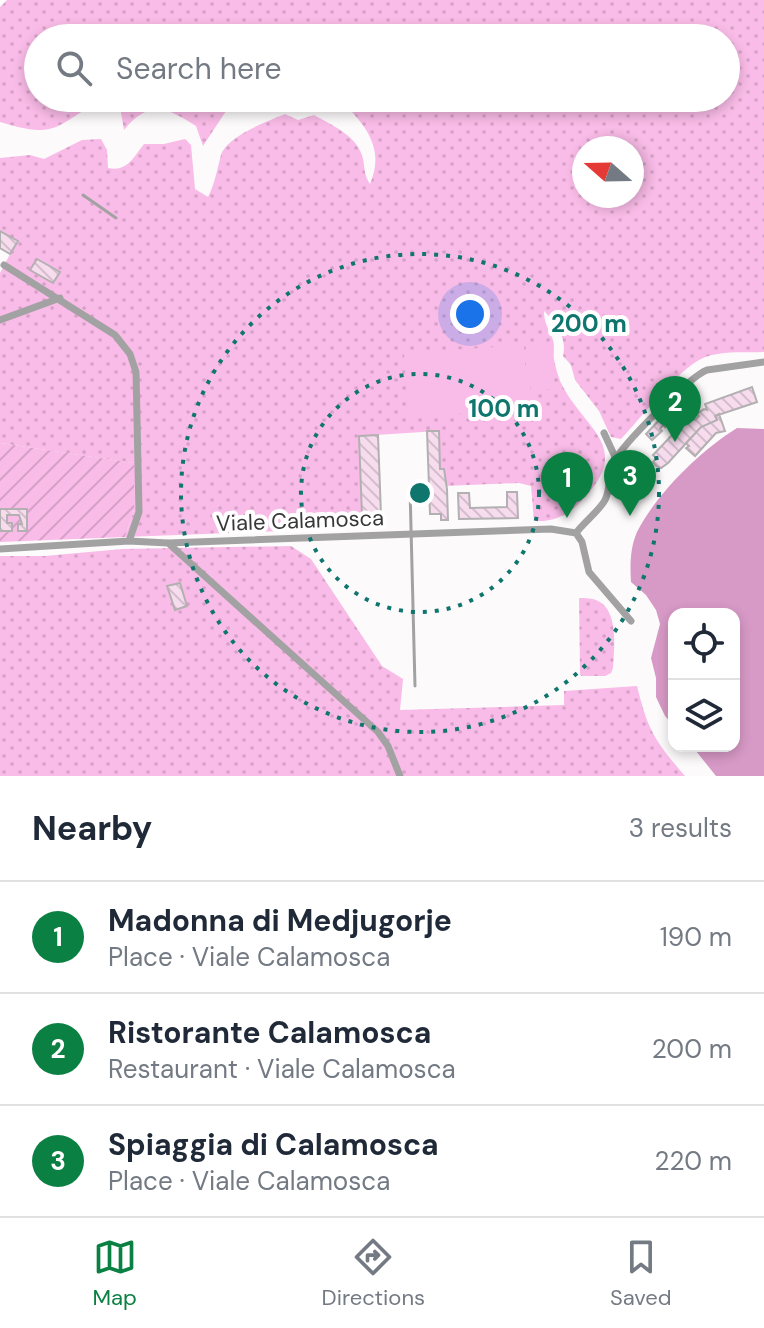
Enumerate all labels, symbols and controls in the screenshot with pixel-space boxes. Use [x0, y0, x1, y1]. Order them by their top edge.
search box [24, 24, 740, 112]
icon: search [52, 46, 96, 90]
text: Search here [116, 49, 282, 88]
north arrow [572, 136, 644, 208]
your location [450, 294, 490, 334]
text: 200 m [551, 308, 627, 339]
pin: 2 [649, 376, 701, 442]
text: 100 m [469, 393, 539, 424]
pin: 3 [604, 450, 656, 516]
pin: 1 [541, 452, 593, 518]
centre of rings [406, 479, 434, 507]
street label: Viale Calamosca [216, 503, 385, 538]
map controls [668, 608, 740, 752]
button: locate [668, 608, 740, 680]
button: layers [668, 680, 740, 752]
text: Nearby [32, 806, 152, 851]
text: 3 results [629, 811, 732, 845]
text: Madonna di Medjugorje [108, 901, 452, 940]
text: 1 [53, 920, 63, 954]
text: 190 m [660, 920, 732, 954]
text: Place · Viale Calamosca [108, 940, 390, 974]
text: Ristorante Calamosca [108, 1013, 431, 1052]
text: 2 [50, 1032, 66, 1066]
text: 200 m [652, 1032, 732, 1066]
text: Restaurant · Viale Calamosca [108, 1052, 456, 1086]
text: Spiaggia di Calamosca [108, 1125, 439, 1164]
text: 3 [50, 1144, 66, 1178]
text: 220 m [654, 1144, 732, 1178]
text: Place · Viale Calamosca [108, 1164, 390, 1198]
tab: Map [92, 1235, 137, 1312]
tab: Directions [322, 1235, 425, 1312]
tab: Saved [610, 1235, 672, 1312]

